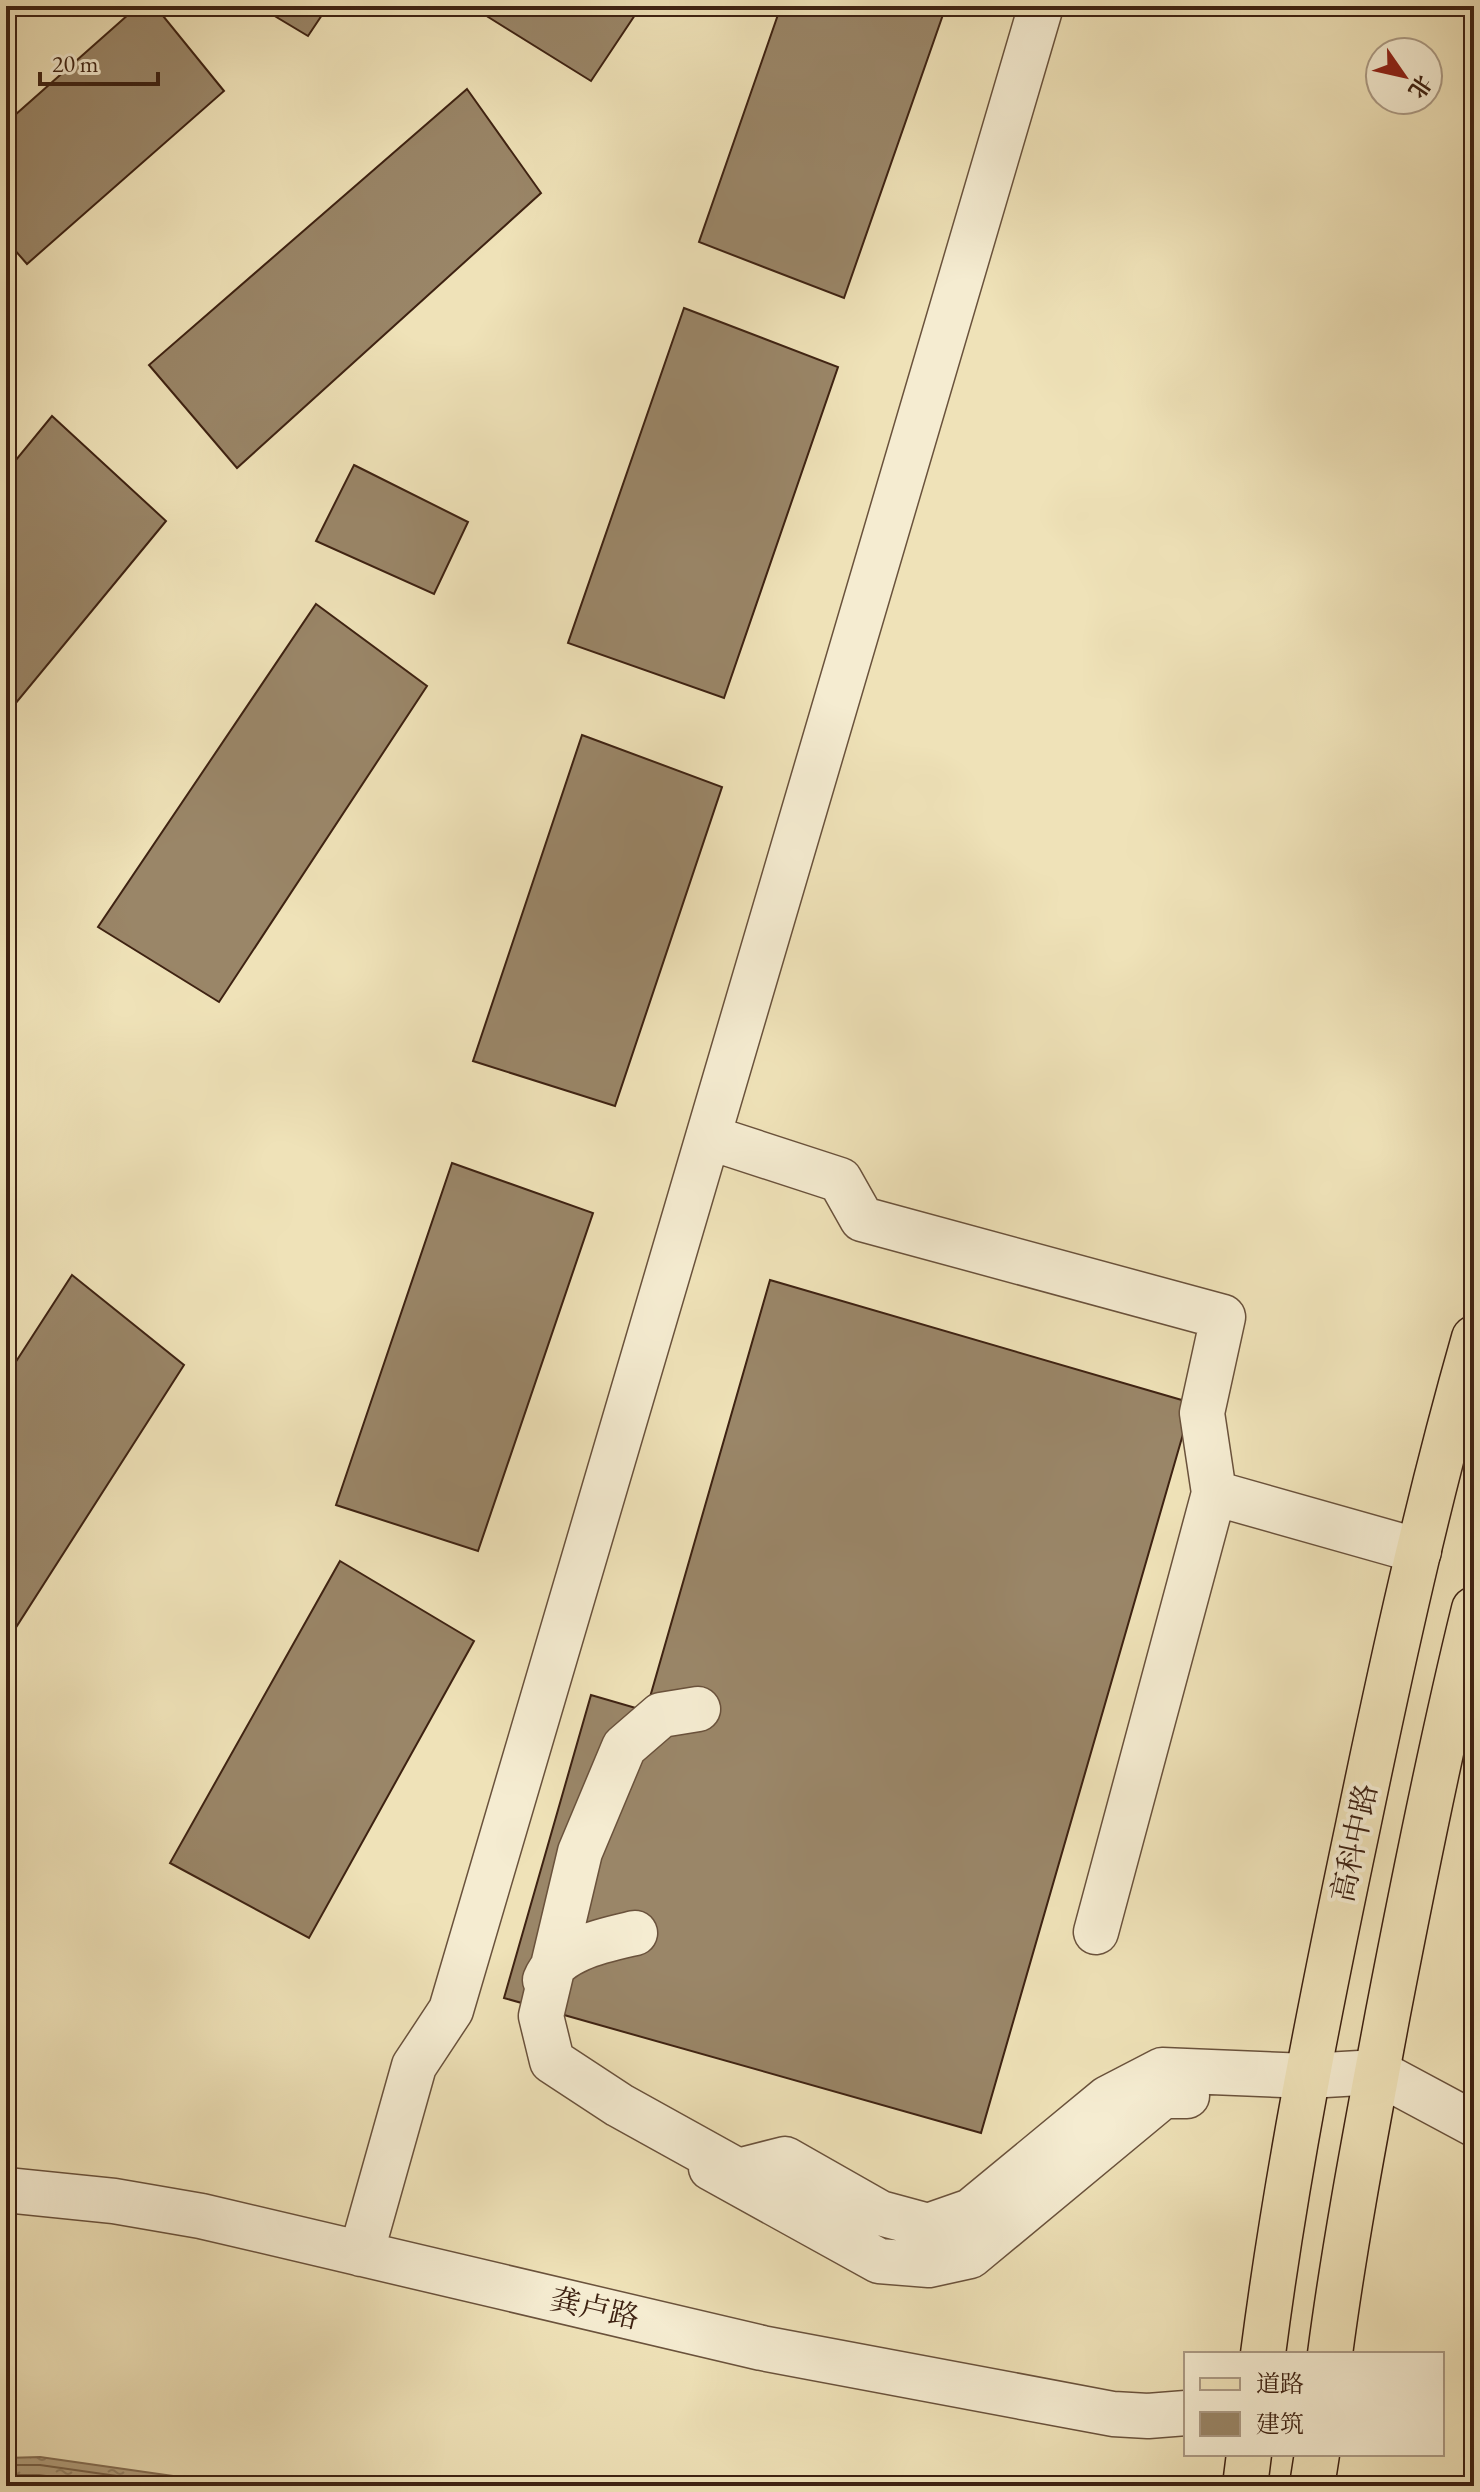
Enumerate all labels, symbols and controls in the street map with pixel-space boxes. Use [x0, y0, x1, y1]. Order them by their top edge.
scale bar [40, 36, 158, 86]
north arrow [1364, 36, 1444, 116]
text: 20 m [52, 48, 99, 79]
text: 北 [1402, 70, 1438, 104]
street label: 高科中路 [1322, 1780, 1386, 1906]
street label: 龚卢路 [547, 2279, 643, 2337]
legend [1184, 2352, 1444, 2456]
text: 道路 [1256, 2368, 1304, 2399]
text: 建筑 [1256, 2408, 1304, 2439]

